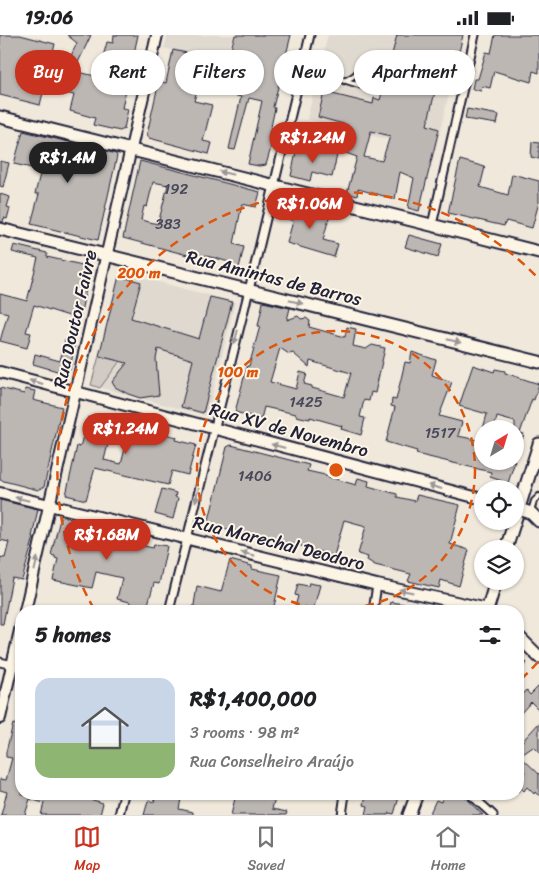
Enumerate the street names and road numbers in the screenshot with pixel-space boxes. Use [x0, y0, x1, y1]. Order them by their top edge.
street label: Rua Amintas de Barros [183, 241, 366, 315]
street label: Rua Doutor Faivre [43, 246, 107, 392]
street label: Rua XV de Novembro [206, 393, 372, 467]
street label: Rua Marechal Deodoro [190, 506, 368, 580]

